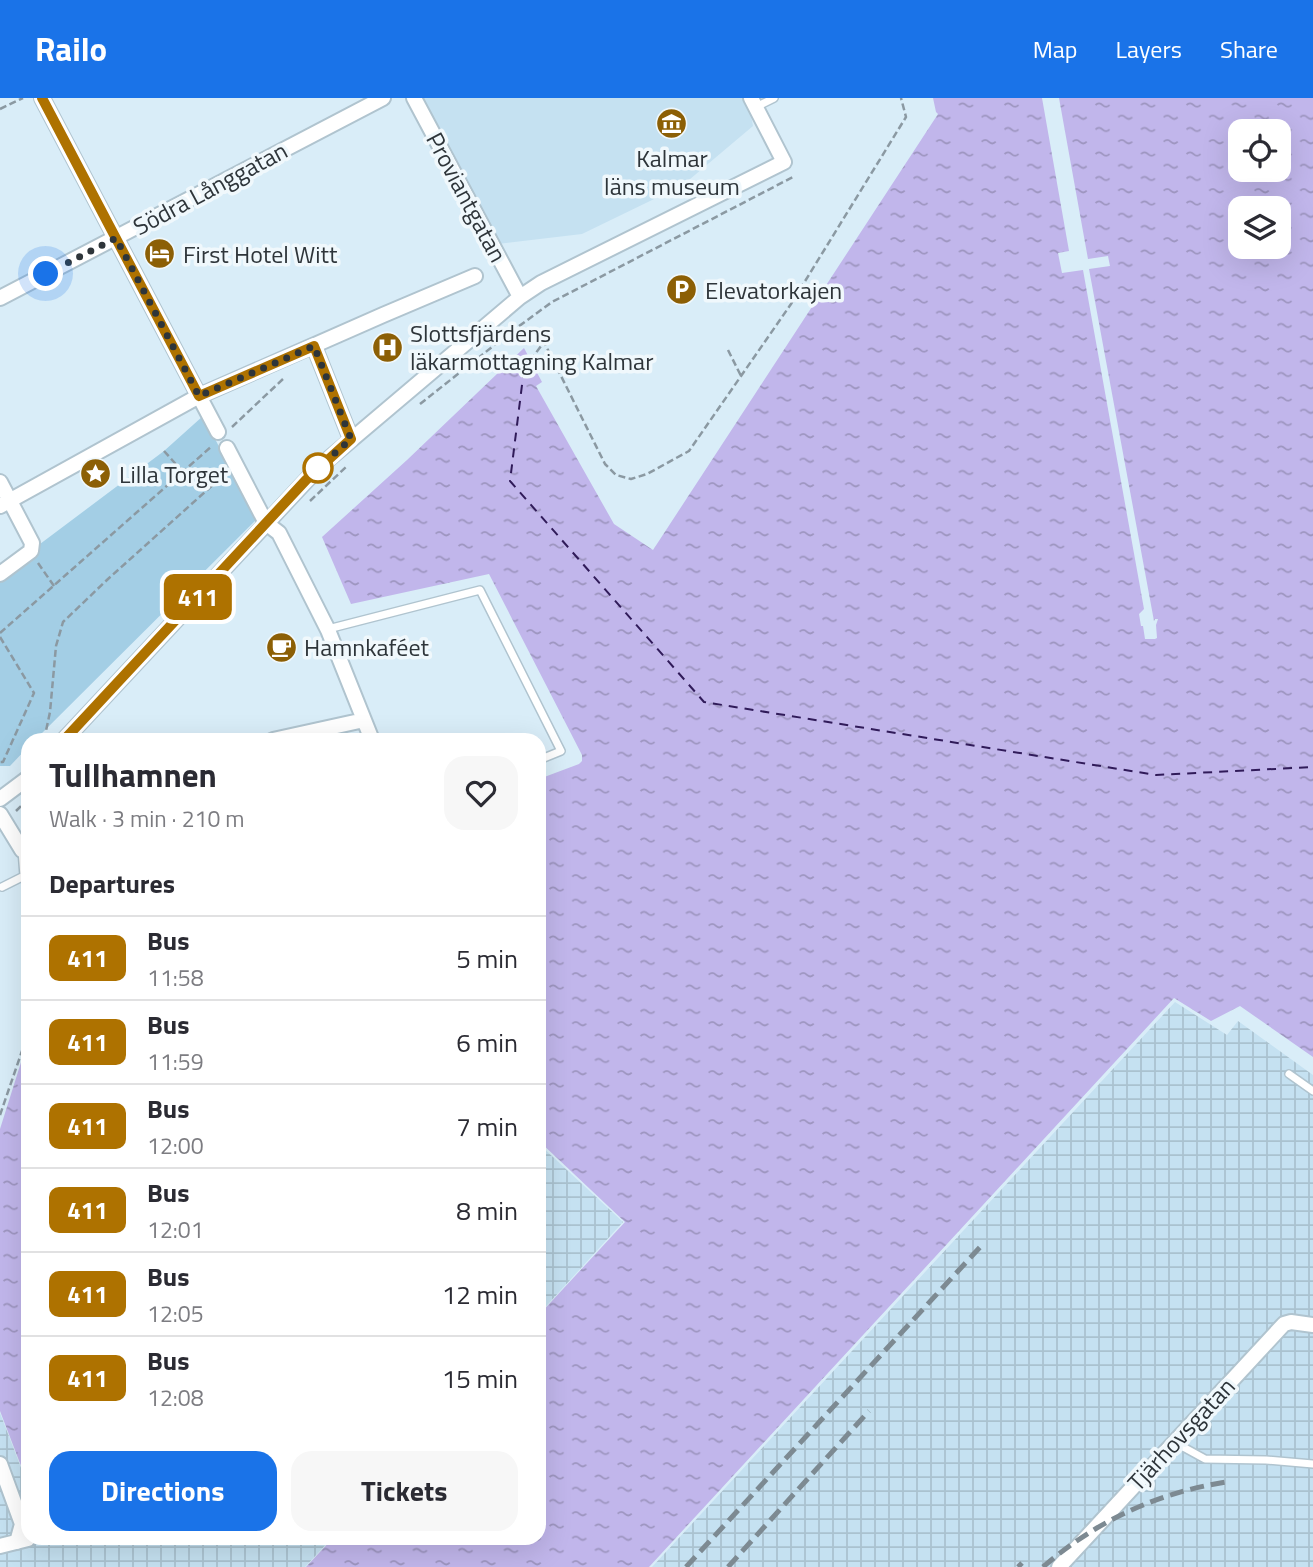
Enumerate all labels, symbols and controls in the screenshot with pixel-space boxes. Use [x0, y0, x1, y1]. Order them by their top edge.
text: Railo [35, 24, 107, 74]
text: Map [1033, 31, 1078, 67]
text: Layers [1116, 31, 1182, 67]
text: Share [1220, 31, 1278, 67]
museum icon: Kalmar läns museum [655, 107, 689, 141]
map controls [1228, 119, 1291, 259]
button: locate [1228, 119, 1291, 182]
street label: Proviantgatan [418, 126, 516, 268]
street label: Södra Långgatan [126, 132, 294, 244]
place label: Kalmar läns museum [604, 140, 740, 204]
button: layers [1228, 196, 1291, 259]
place label: First Hotel Witt [183, 236, 338, 272]
hotel icon: First Hotel Witt [143, 237, 177, 271]
your location [28, 256, 63, 291]
place label: Elevatorkajen [705, 272, 842, 308]
parking icon: Elevatorkajen [665, 273, 699, 307]
place label: Slottsfjärdens läkarmottagning Kalmar [410, 315, 653, 379]
hospital icon: Slottsfjärdens läkarmottagning Kalmar [370, 330, 404, 364]
unlabelled marker [303, 453, 333, 483]
place label: Lilla Torget [119, 456, 229, 492]
place icon: Lilla Torget [79, 457, 113, 491]
line badge: 411 [158, 574, 238, 620]
text: 411 [178, 579, 218, 615]
place label: Hamnkaféet [304, 629, 430, 665]
cafe icon: Hamnkaféet [264, 630, 298, 664]
text: Tullhamnen [49, 750, 217, 800]
button: heart [444, 756, 518, 830]
text: Walk · 3 min · 210 m [49, 801, 245, 836]
text: Departures [49, 864, 175, 903]
text: Bus [147, 921, 189, 960]
text: 5 min [456, 939, 518, 978]
text: 411 [67, 940, 108, 976]
text: 11:58 [147, 960, 204, 995]
text: Bus [147, 1005, 189, 1044]
text: 6 min [456, 1023, 518, 1062]
text: 411 [67, 1024, 108, 1060]
text: 11:59 [147, 1044, 204, 1079]
text: Bus [147, 1089, 189, 1128]
text: 7 min [456, 1107, 518, 1146]
text: 411 [67, 1108, 108, 1144]
text: 12:00 [147, 1128, 204, 1163]
text: Bus [147, 1173, 189, 1212]
text: 8 min [456, 1191, 518, 1230]
text: 411 [67, 1192, 108, 1228]
text: 12:01 [147, 1212, 204, 1247]
text: Bus [147, 1257, 189, 1296]
text: 12 min [442, 1275, 518, 1314]
text: 411 [67, 1276, 108, 1312]
text: 12:05 [147, 1296, 204, 1331]
text: Bus [147, 1341, 189, 1380]
text: 15 min [442, 1359, 518, 1398]
text: 411 [67, 1360, 108, 1396]
street label: Tjärhovsgatan [1119, 1369, 1243, 1499]
text: 12:08 [147, 1380, 204, 1415]
button: Directions [49, 1451, 277, 1531]
button: Tickets [291, 1451, 518, 1531]

